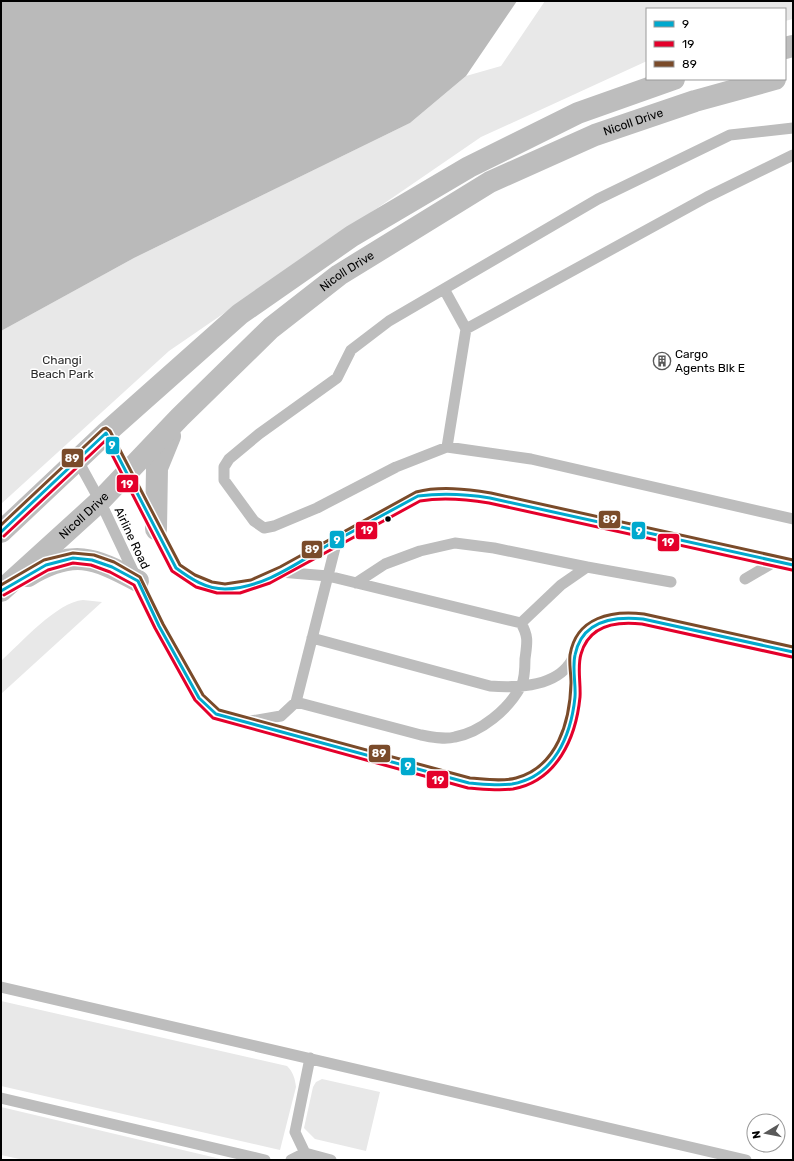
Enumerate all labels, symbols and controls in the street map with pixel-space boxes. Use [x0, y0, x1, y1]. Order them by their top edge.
legend [646, 8, 786, 80]
text: 9 [682, 17, 689, 31]
text: 19 [682, 37, 694, 51]
text: 89 [682, 57, 697, 71]
street label: Nicoll Drive [601, 105, 665, 139]
street label: Nicoll Drive [317, 248, 377, 294]
place label: Cargo Agents Blk E [675, 347, 745, 375]
building icon: Cargo Agents Blk E [652, 351, 672, 371]
park label: Changi Beach Park [30, 353, 94, 381]
line badge: 9 [105, 436, 120, 455]
text: 9 [108, 439, 116, 452]
line badge: 89 [61, 448, 84, 468]
text: 89 [65, 452, 79, 465]
line badge: 19 [116, 474, 139, 493]
text: 19 [121, 478, 133, 491]
street label: Nicoll Drive [56, 489, 112, 542]
street label: Airline Road [112, 505, 152, 571]
line badge: 89 [598, 510, 621, 529]
text: 89 [603, 513, 617, 526]
unlabelled marker [383, 514, 393, 524]
line badge: 19 [355, 521, 378, 540]
line badge: 9 [631, 521, 646, 540]
text: 19 [361, 524, 373, 537]
text: 9 [635, 525, 643, 538]
line badge: 9 [329, 530, 345, 549]
line badge: 19 [657, 533, 680, 552]
text: 9 [333, 534, 341, 547]
text: 19 [662, 536, 674, 549]
line badge: 89 [301, 540, 323, 559]
text: 89 [305, 543, 319, 556]
line badge: 89 [368, 744, 391, 763]
text: 89 [372, 747, 386, 760]
line badge: 9 [400, 757, 416, 776]
text: 9 [404, 760, 412, 773]
line badge: 19 [426, 770, 449, 789]
text: 19 [432, 774, 444, 787]
north arrow [746, 1113, 786, 1153]
text: N [750, 1130, 764, 1140]

